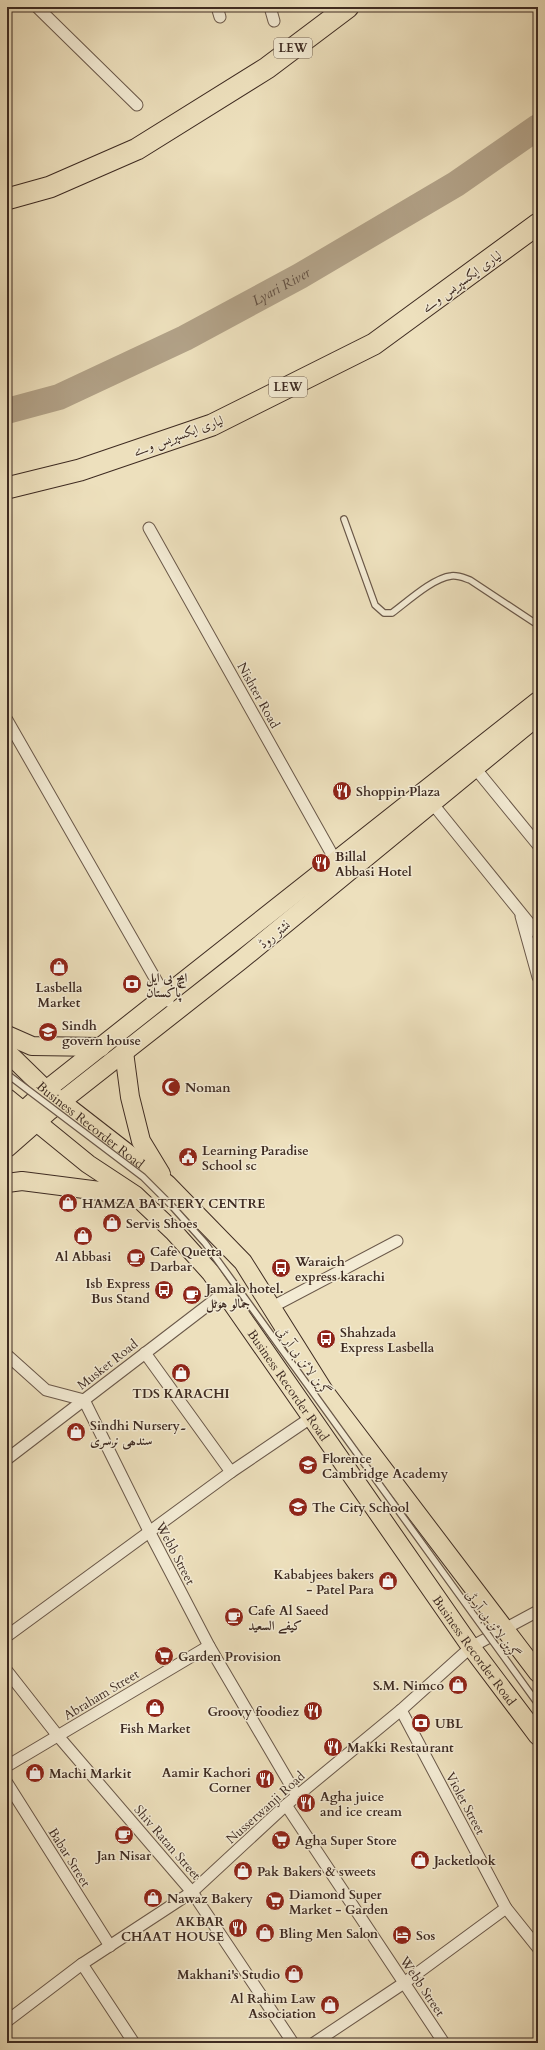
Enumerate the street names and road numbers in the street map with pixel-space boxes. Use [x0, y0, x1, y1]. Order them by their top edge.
road number: LEW [274, 38, 312, 58]
street label: لیاری ایکسپریس وے [418, 247, 505, 317]
road number: LEW [269, 377, 307, 397]
street label: لیاری ایکسپریس وے [131, 411, 226, 461]
street label: Nishter Road [233, 659, 284, 732]
street label: نشتر روڈ [255, 916, 294, 953]
street label: Business Recorder Road [32, 1078, 148, 1173]
street label: گرین لائن بی آر ٹی [272, 1323, 334, 1400]
street label: Business Recorder Road [243, 1326, 333, 1445]
street label: Musket Road [73, 1335, 142, 1394]
street label: Webb Street [151, 1518, 199, 1588]
street label: گرین لائن بی آر ٹی [461, 1586, 523, 1663]
street label: Business Recorder Road [428, 1592, 520, 1710]
street label: Abraham Street [60, 1665, 143, 1724]
street label: Nusserwanji Road [222, 1767, 309, 1848]
street label: Violet Street [441, 1769, 489, 1838]
street label: Shiv Ratan Street [130, 1801, 205, 1884]
street label: Babar Street [44, 1825, 94, 1891]
street label: Webb Street [395, 1952, 449, 2020]

